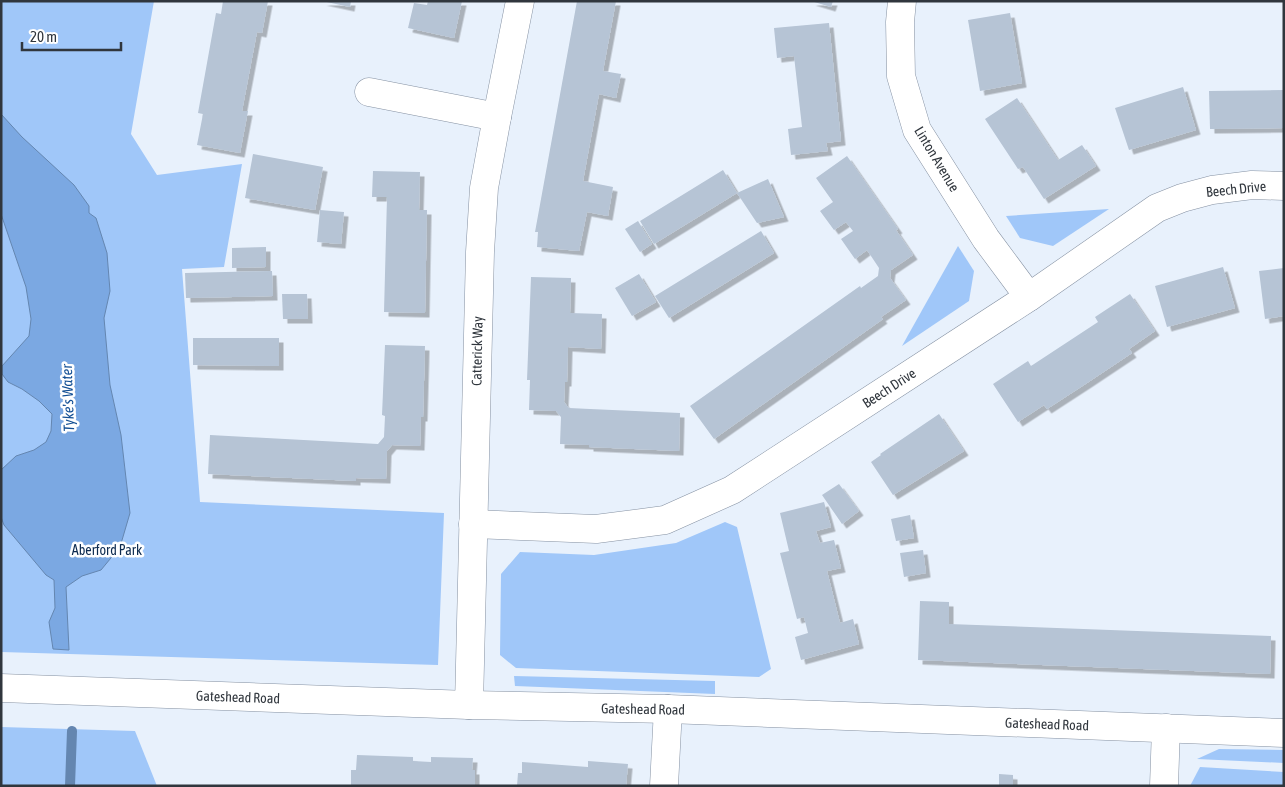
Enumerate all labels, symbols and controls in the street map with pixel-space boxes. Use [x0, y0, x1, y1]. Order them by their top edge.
scale bar [22, 20, 121, 52]
text: 20 m [30, 28, 57, 45]
street label: Linton Avenue [911, 123, 963, 195]
street label: Beech Drive [1205, 178, 1267, 200]
street label: Catterick Way [468, 316, 486, 386]
water label: Tyke's Water [58, 363, 77, 432]
street label: Beech Drive [859, 365, 919, 411]
park label: Aberford Park [72, 542, 142, 558]
street label: Gateshead Road [196, 688, 280, 706]
street label: Gateshead Road [601, 700, 685, 718]
street label: Gateshead Road [1005, 715, 1089, 733]

